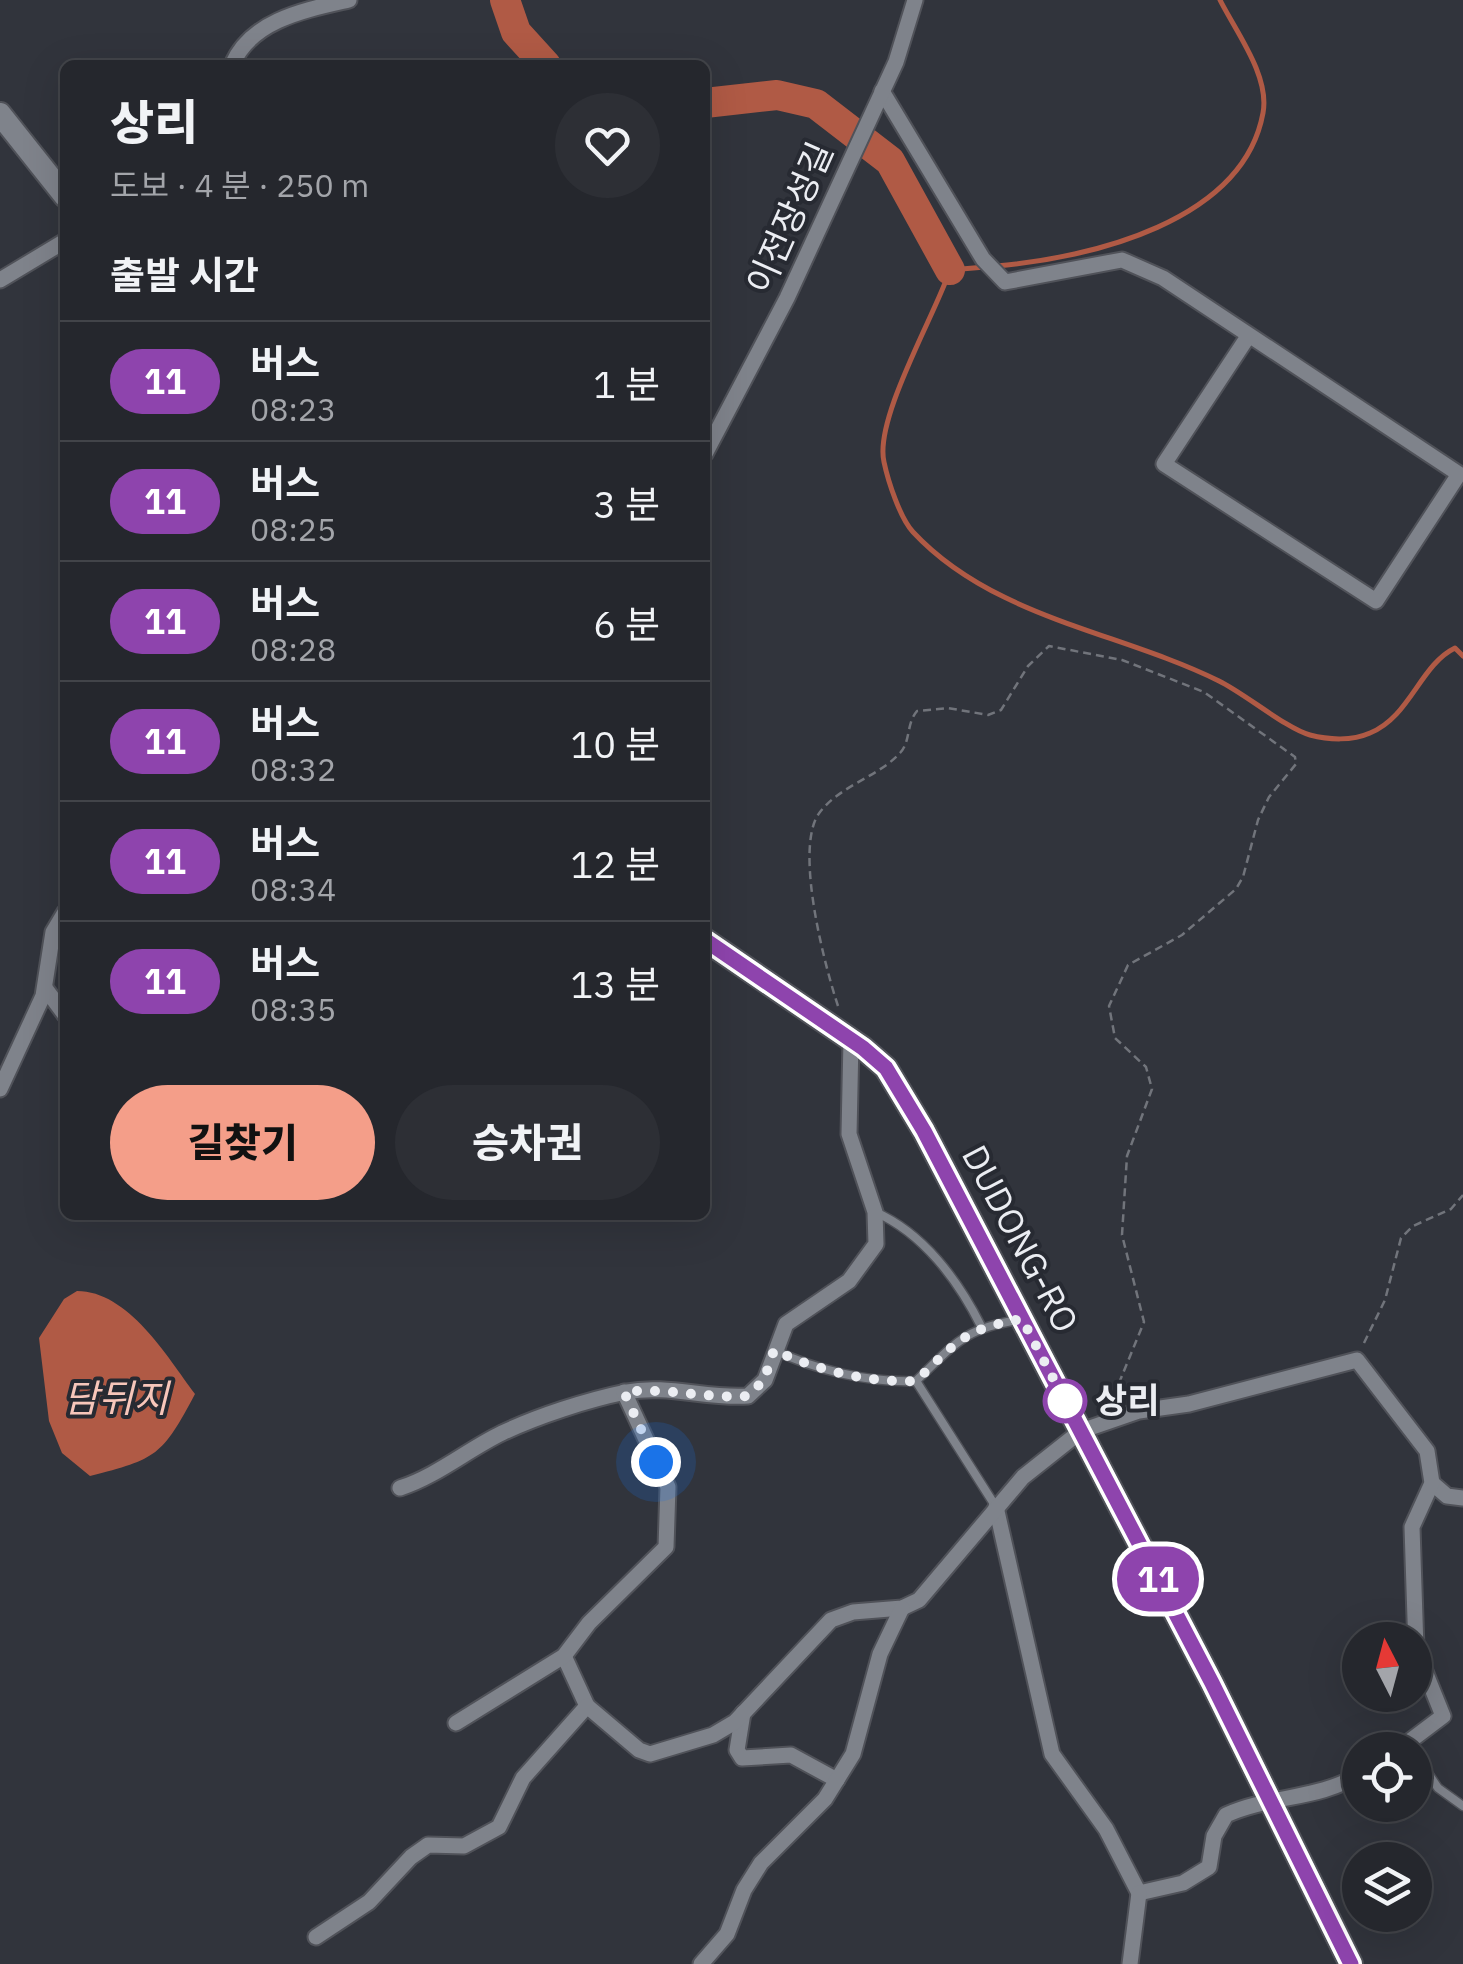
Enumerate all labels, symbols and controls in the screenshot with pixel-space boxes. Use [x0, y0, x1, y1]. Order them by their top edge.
text: 상리 [110, 91, 198, 153]
button: heart [555, 93, 660, 198]
street label: 이전장성길 [735, 135, 843, 300]
text: 도보 · 4 분 · 250 m [110, 164, 369, 206]
text: 출발 시간 [110, 250, 259, 299]
text: 버스 [250, 338, 320, 387]
text: 11 [144, 358, 186, 404]
text: 1 분 [593, 359, 660, 408]
text: 08:23 [250, 388, 336, 430]
text: 버스 [250, 458, 320, 507]
text: 11 [144, 478, 186, 524]
text: 3 분 [593, 479, 660, 528]
text: 08:25 [250, 508, 336, 550]
text: 버스 [250, 578, 320, 627]
text: 11 [144, 598, 186, 644]
text: 6 분 [593, 599, 660, 648]
text: 08:28 [250, 628, 336, 670]
text: 버스 [250, 698, 320, 747]
text: 11 [144, 718, 186, 764]
text: 10 분 [570, 719, 660, 768]
text: 08:32 [250, 748, 336, 790]
text: 버스 [250, 818, 320, 867]
text: 11 [144, 838, 186, 884]
text: 12 분 [570, 839, 660, 888]
text: 08:34 [250, 868, 336, 910]
text: 버스 [250, 938, 320, 987]
text: 11 [144, 958, 186, 1004]
text: 13 분 [570, 959, 660, 1008]
text: 08:35 [250, 988, 336, 1030]
button: 길찾기 [110, 1085, 375, 1200]
button: 승차권 [395, 1085, 660, 1200]
street label: DUDONG-RO [952, 1137, 1089, 1340]
water label: 담뒤지 [64, 1373, 171, 1422]
place label: 상리 [1095, 1377, 1159, 1423]
marker: 상리 [1044, 1380, 1086, 1422]
your location [631, 1437, 681, 1487]
line badge: 11 [1113, 1546, 1203, 1612]
text: 11 [1137, 1556, 1179, 1602]
north arrow [1342, 1622, 1432, 1712]
map controls [1342, 1622, 1432, 1932]
button: locate [1342, 1732, 1432, 1822]
button: layers [1342, 1842, 1432, 1932]

